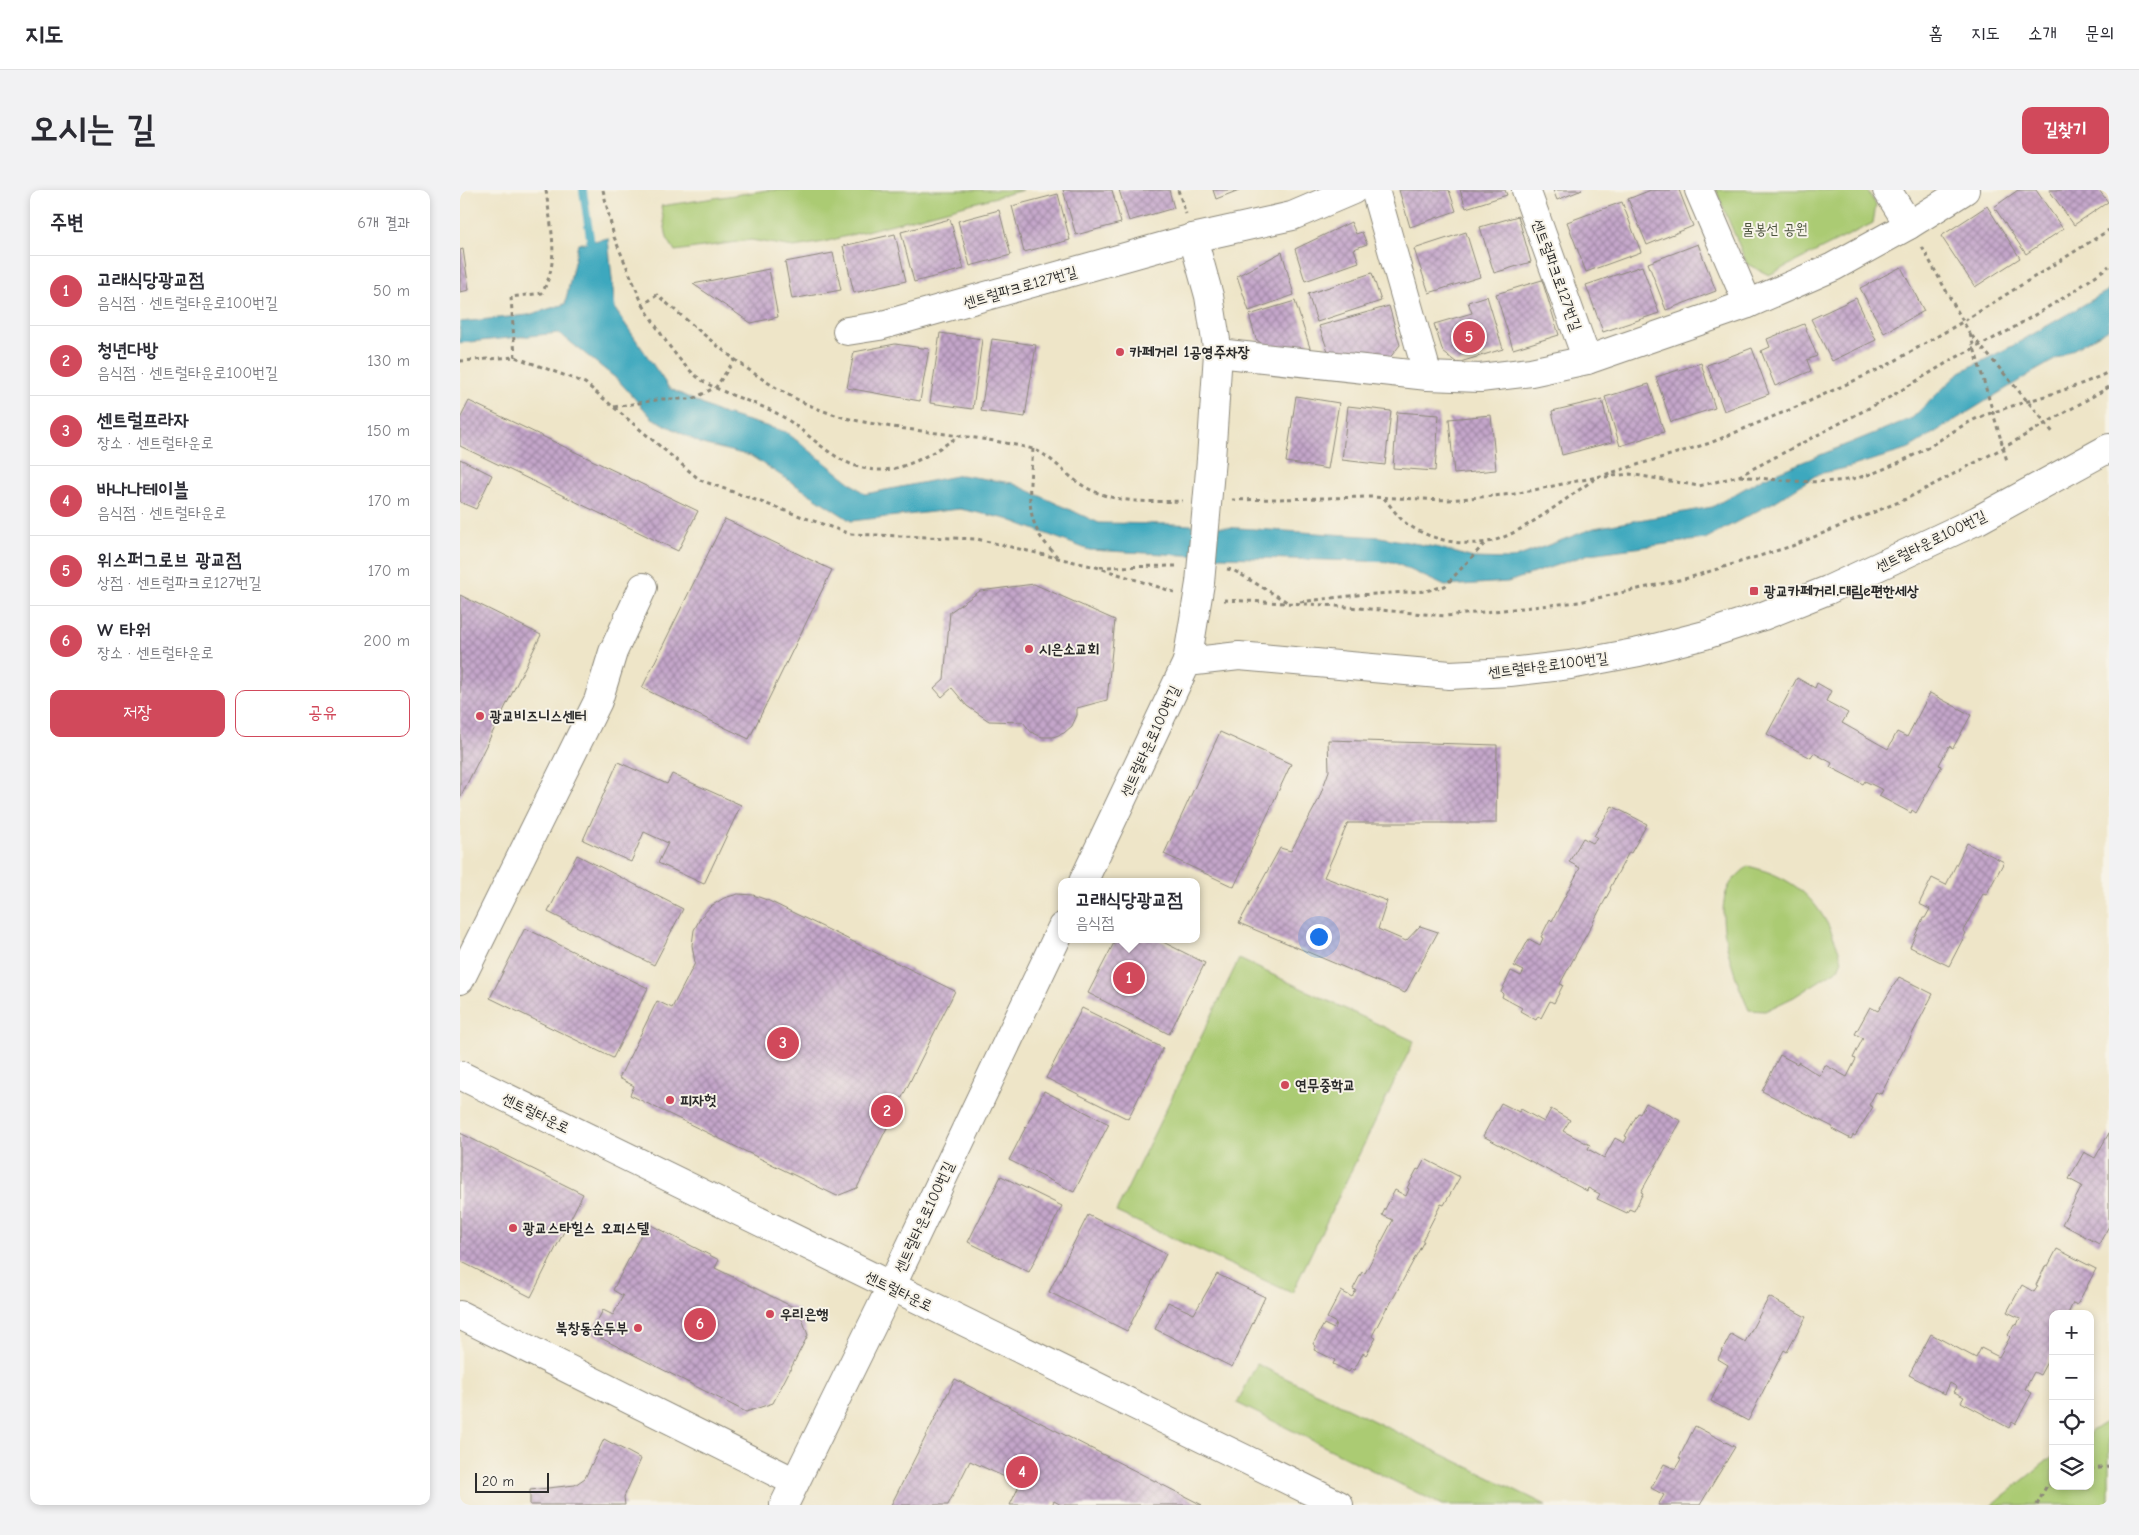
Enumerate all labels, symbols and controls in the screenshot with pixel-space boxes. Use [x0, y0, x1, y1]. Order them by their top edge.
text: 지도 [25, 20, 64, 48]
text: 홈 [1929, 23, 1943, 44]
text: 지도 [1971, 23, 2000, 44]
text: 소개 [2028, 23, 2057, 44]
text: 문의 [2085, 23, 2114, 44]
button: 길찾기 [2022, 107, 2109, 154]
text: 오시는 길 [30, 108, 155, 149]
text: 주변 [50, 210, 84, 234]
text: 6개 결과 [357, 214, 410, 232]
street label: 센트럴파크로127번길 [1528, 217, 1586, 333]
park label: 물봉선 공원 [1742, 220, 1808, 238]
street label: 센트럴파크로127번길 [961, 262, 1079, 312]
text: 고래식당광교점 [97, 269, 204, 291]
text: 1 [63, 282, 69, 300]
text: 50 m [373, 282, 410, 300]
text: 음식점 · 센트럴타운로100번길 [97, 294, 278, 312]
pin: 5 [1453, 318, 1485, 356]
text: 청년다방 [97, 339, 158, 361]
place label: 카페거리 1공영주차장 [1129, 343, 1250, 361]
marker: 카페거리 1공영주차장 [1114, 346, 1126, 358]
text: 2 [62, 352, 70, 370]
text: 130 m [367, 352, 410, 370]
text: 음식점 · 센트럴타운로100번길 [97, 364, 278, 382]
text: 센트럴프라자 [97, 409, 189, 431]
text: 3 [62, 422, 70, 440]
text: 150 m [367, 422, 410, 440]
text: 장소 · 센트럴타운로 [97, 434, 214, 452]
text: 바나나테이블 [97, 479, 189, 501]
text: 4 [62, 492, 70, 510]
text: 170 m [368, 492, 410, 510]
text: 음식점 · 센트럴타운로 [97, 504, 226, 522]
street label: 센트럴타운로100번길 [1873, 506, 1989, 576]
text: 위스퍼그로브 광교점 [97, 549, 241, 571]
text: 5 [62, 562, 70, 580]
text: 170 m [368, 562, 410, 580]
text: 상점 · 센트럴파크로127번길 [97, 574, 262, 592]
place label: 광교카페거리.대림e편한세상 [1763, 582, 1919, 600]
marker: 광교카페거리.대림e편한세상 [1748, 585, 1760, 597]
text: W 타워 [97, 619, 150, 641]
text: 6 [62, 632, 70, 650]
text: 200 m [364, 632, 410, 650]
place label: 시은소교회 [1039, 640, 1099, 658]
marker: 시은소교회 [1023, 643, 1035, 655]
text: 장소 · 센트럴타운로 [97, 644, 214, 662]
street label: 센트럴타운로100번길 [1487, 649, 1609, 681]
street label: 센트럴타운로100번길 [1116, 682, 1184, 800]
button: 저장 [50, 690, 225, 737]
button: 공유 [235, 690, 410, 737]
place label: 광교비즈니스센터 [489, 707, 587, 725]
marker: 광교비즈니스센터 [474, 710, 486, 722]
popup [1058, 878, 1200, 943]
text: 고래식당광교점 [1075, 889, 1183, 911]
text: 음식점 [1075, 914, 1114, 932]
your location [1306, 924, 1332, 950]
pin: 1 [1113, 959, 1145, 997]
pin: 3 [767, 1024, 799, 1062]
place label: 연무중학교 [1295, 1076, 1355, 1094]
marker: 연무중학교 [1279, 1079, 1291, 1091]
street label: 센트럴타운로 [500, 1089, 572, 1137]
place label: 피자헛 [680, 1091, 716, 1109]
pin: 2 [871, 1092, 903, 1130]
marker: 피자헛 [664, 1094, 676, 1106]
street label: 센트럴타운로100번길 [890, 1158, 958, 1276]
place label: 광교스타힐스 오피스텔 [522, 1219, 649, 1237]
marker: 광교스타힐스 오피스텔 [507, 1222, 519, 1234]
street label: 센트럴타운로 [863, 1267, 935, 1315]
pin: 6 [684, 1305, 716, 1343]
place label: 우리은행 [780, 1305, 828, 1323]
marker: 우리은행 [764, 1308, 776, 1320]
map controls [2049, 1310, 2094, 1490]
button: + [2049, 1310, 2094, 1355]
place label: 북창동순두부 [556, 1319, 628, 1337]
marker: 북창동순두부 [632, 1322, 644, 1334]
button: − [2049, 1355, 2094, 1400]
button: locate [2049, 1400, 2094, 1445]
button: layers [2049, 1445, 2094, 1490]
pin: 4 [1006, 1453, 1038, 1491]
scale bar [475, 1470, 549, 1493]
text: 20 m [482, 1473, 514, 1490]

